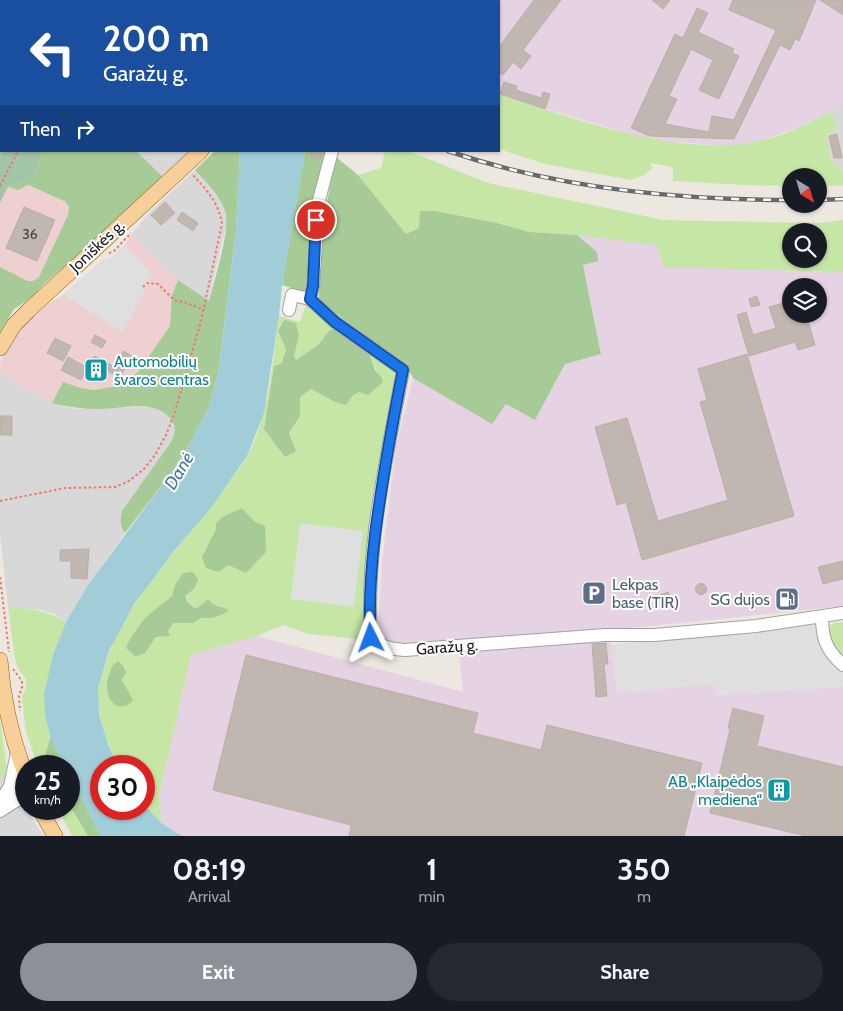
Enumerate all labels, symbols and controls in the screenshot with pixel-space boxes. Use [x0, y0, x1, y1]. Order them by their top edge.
text: 200 m [103, 17, 209, 60]
icon: left [20, 20, 85, 85]
text: Garažų g. [103, 60, 188, 87]
icon: right [71, 115, 99, 143]
text: Then [20, 118, 61, 141]
north arrow [782, 168, 828, 212]
map controls [782, 168, 827, 323]
pin [295, 199, 337, 241]
icon: arrive [302, 206, 330, 234]
street label: Joniškės g. [65, 216, 129, 277]
button: search [782, 223, 827, 268]
house number: 36 [22, 225, 38, 243]
button: layers [782, 278, 827, 323]
place label: Automobilių švaros centras [114, 352, 209, 389]
building icon: Automobilių švaros centras [83, 357, 109, 383]
water label: Danė [159, 449, 199, 493]
place label: Lekpas base (TIR) [612, 575, 679, 612]
parking icon: Lekpas base (TIR) [581, 580, 607, 606]
fuel station icon: SG dujos [774, 586, 800, 612]
place label: SG dujos [710, 590, 770, 609]
position arrow [344, 611, 396, 663]
street label: Garažų g. [415, 635, 479, 659]
speed limit sign: 30 [90, 755, 155, 820]
text: 25 [34, 766, 61, 796]
place label: AB „Klaipėdos mediena“ [668, 772, 762, 809]
building icon: AB „Klaipėdos mediena“ [766, 777, 792, 803]
text: km/h [34, 792, 61, 807]
text: 08:19 [172, 851, 246, 888]
text: 1 [426, 851, 437, 888]
text: 350 [617, 851, 671, 888]
text: Arrival [188, 887, 231, 906]
text: min [419, 887, 445, 906]
text: m [637, 887, 651, 906]
button: Exit [20, 943, 417, 1001]
button: Share [427, 943, 823, 1001]

